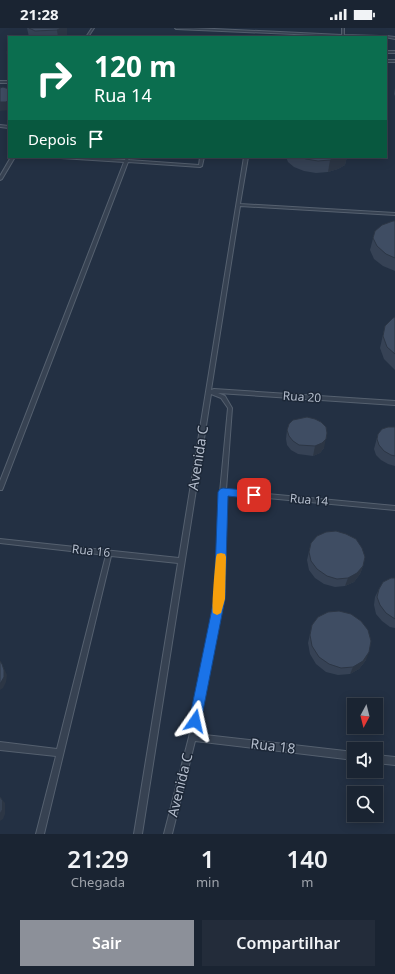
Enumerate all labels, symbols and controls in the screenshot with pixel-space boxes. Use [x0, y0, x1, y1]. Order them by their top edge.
text: 21:28 [20, 4, 59, 24]
text: 120 m [94, 47, 177, 85]
icon: right [28, 52, 80, 104]
text: Rua 14 [94, 83, 152, 107]
icon: arrive [85, 128, 107, 150]
text: Depois [28, 129, 77, 149]
street label: Rua 20 [282, 387, 322, 406]
street label: Avenida C [183, 424, 212, 492]
pin [237, 478, 271, 512]
icon: arrive [243, 484, 265, 506]
street label: Rua 14 [289, 489, 329, 510]
street label: Rua 16 [71, 540, 111, 561]
north arrow [347, 698, 383, 734]
map controls [347, 698, 383, 822]
position arrow [174, 700, 216, 742]
street label: Rua 18 [250, 733, 296, 758]
button: sound [347, 742, 383, 778]
street label: Avenida C [162, 751, 197, 819]
button: search [347, 786, 383, 822]
text: 21:29 [67, 842, 129, 875]
text: 1 [201, 842, 215, 875]
text: 140 [287, 842, 328, 875]
text: Chegada [71, 873, 125, 891]
text: min [196, 873, 219, 891]
text: m [301, 873, 313, 891]
button: Sair [20, 920, 194, 966]
button: Compartilhar [202, 920, 375, 966]

